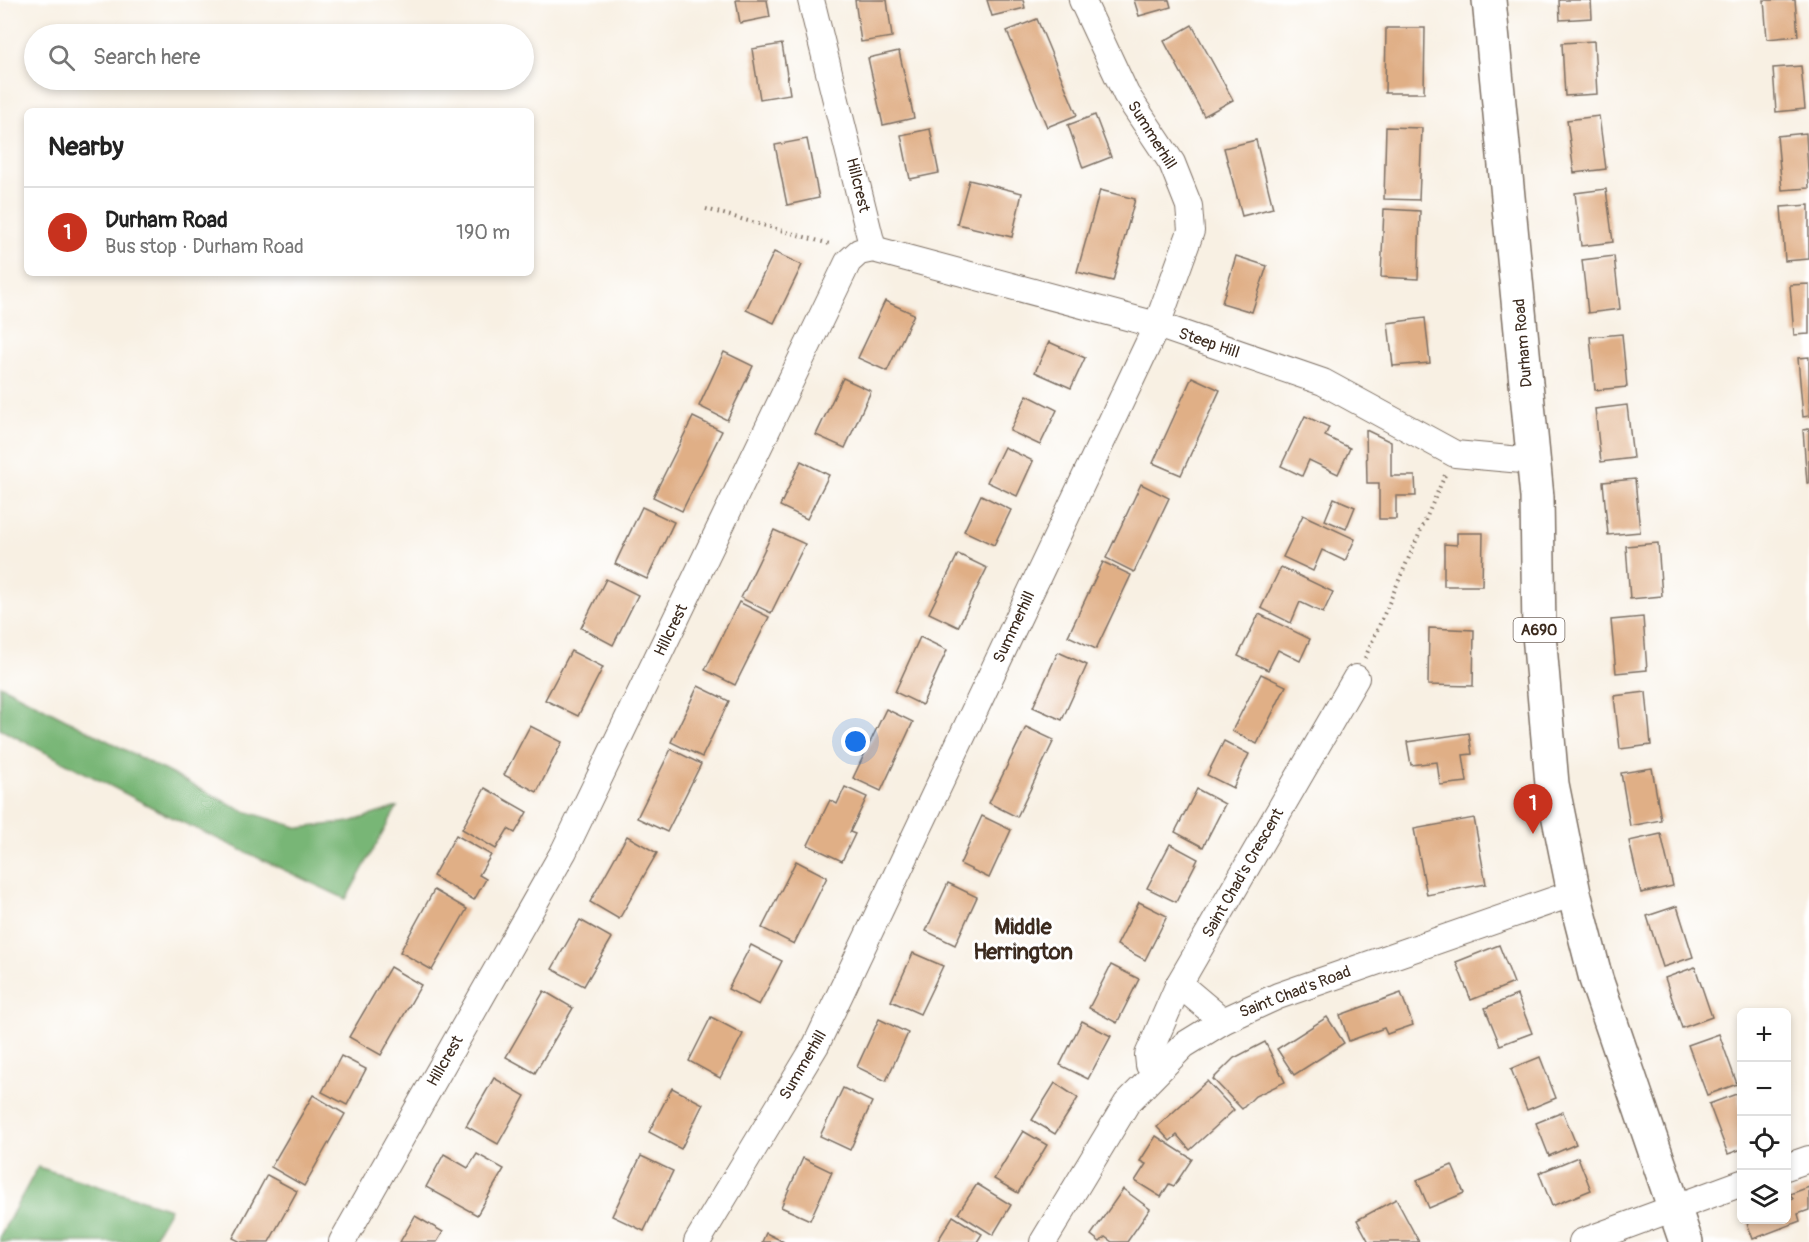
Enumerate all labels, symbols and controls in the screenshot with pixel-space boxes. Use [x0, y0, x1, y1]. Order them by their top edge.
search box [24, 24, 534, 90]
icon: search [45, 41, 78, 74]
text: Search here [93, 43, 200, 71]
street label: Summerhill [1123, 97, 1181, 173]
text: Nearby [48, 131, 124, 163]
street label: Hillcrest [842, 156, 875, 215]
text: Durham Road [105, 206, 228, 234]
text: 1 [64, 220, 71, 245]
text: 190 m [456, 220, 510, 245]
text: Bus stop · Durham Road [105, 234, 304, 259]
street label: Durham Road [1509, 298, 1537, 388]
street label: Steep Hill [1176, 323, 1242, 363]
street label: Summerhill [989, 588, 1039, 666]
street label: Hillcrest [650, 600, 692, 659]
road number: A690 [1514, 618, 1564, 642]
your location [841, 727, 870, 756]
pin: 1 [1514, 784, 1552, 834]
street label: Saint Chad's Crescent [1198, 804, 1288, 941]
district label: Middle Herrington [973, 913, 1073, 966]
street label: Saint Chad's Road [1236, 962, 1354, 1022]
map controls [1737, 1008, 1791, 1224]
button: + [1737, 1008, 1791, 1062]
street label: Summerhill [775, 1027, 831, 1103]
street label: Hillcrest [422, 1031, 468, 1090]
button: − [1737, 1062, 1791, 1116]
button: locate [1737, 1116, 1791, 1170]
button: layers [1737, 1170, 1791, 1224]

